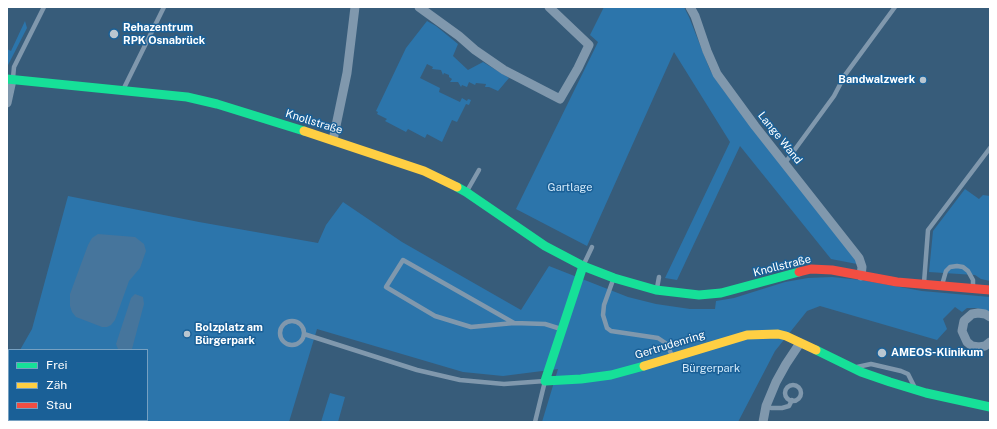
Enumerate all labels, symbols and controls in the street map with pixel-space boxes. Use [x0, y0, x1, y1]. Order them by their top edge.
place label: Rehazentrum RPK Osnabrück [123, 21, 205, 47]
marker: Rehazentrum RPK Osnabrück [108, 28, 120, 40]
place label: Bandwalzwerk [838, 73, 915, 87]
marker: Bandwalzwerk [918, 75, 928, 85]
street label: Knollstraße [284, 107, 344, 137]
street label: Lange Wand [755, 109, 805, 167]
park label: Gartlage [548, 181, 592, 195]
street label: Knollstraße [752, 252, 812, 280]
place label: Bolzplatz am Bürgerpark [195, 321, 263, 347]
street label: Gertrudenring [633, 328, 707, 362]
marker: Bolzplatz am Bürgerpark [182, 329, 192, 339]
place label: AMEOS-Klinikum [891, 346, 983, 360]
marker: AMEOS-Klinikum [876, 347, 888, 359]
legend [8, 349, 148, 421]
text: Frei [46, 358, 68, 372]
park label: Bürgerpark [682, 362, 740, 376]
text: Zäh [46, 378, 67, 392]
text: Stau [46, 398, 72, 412]

